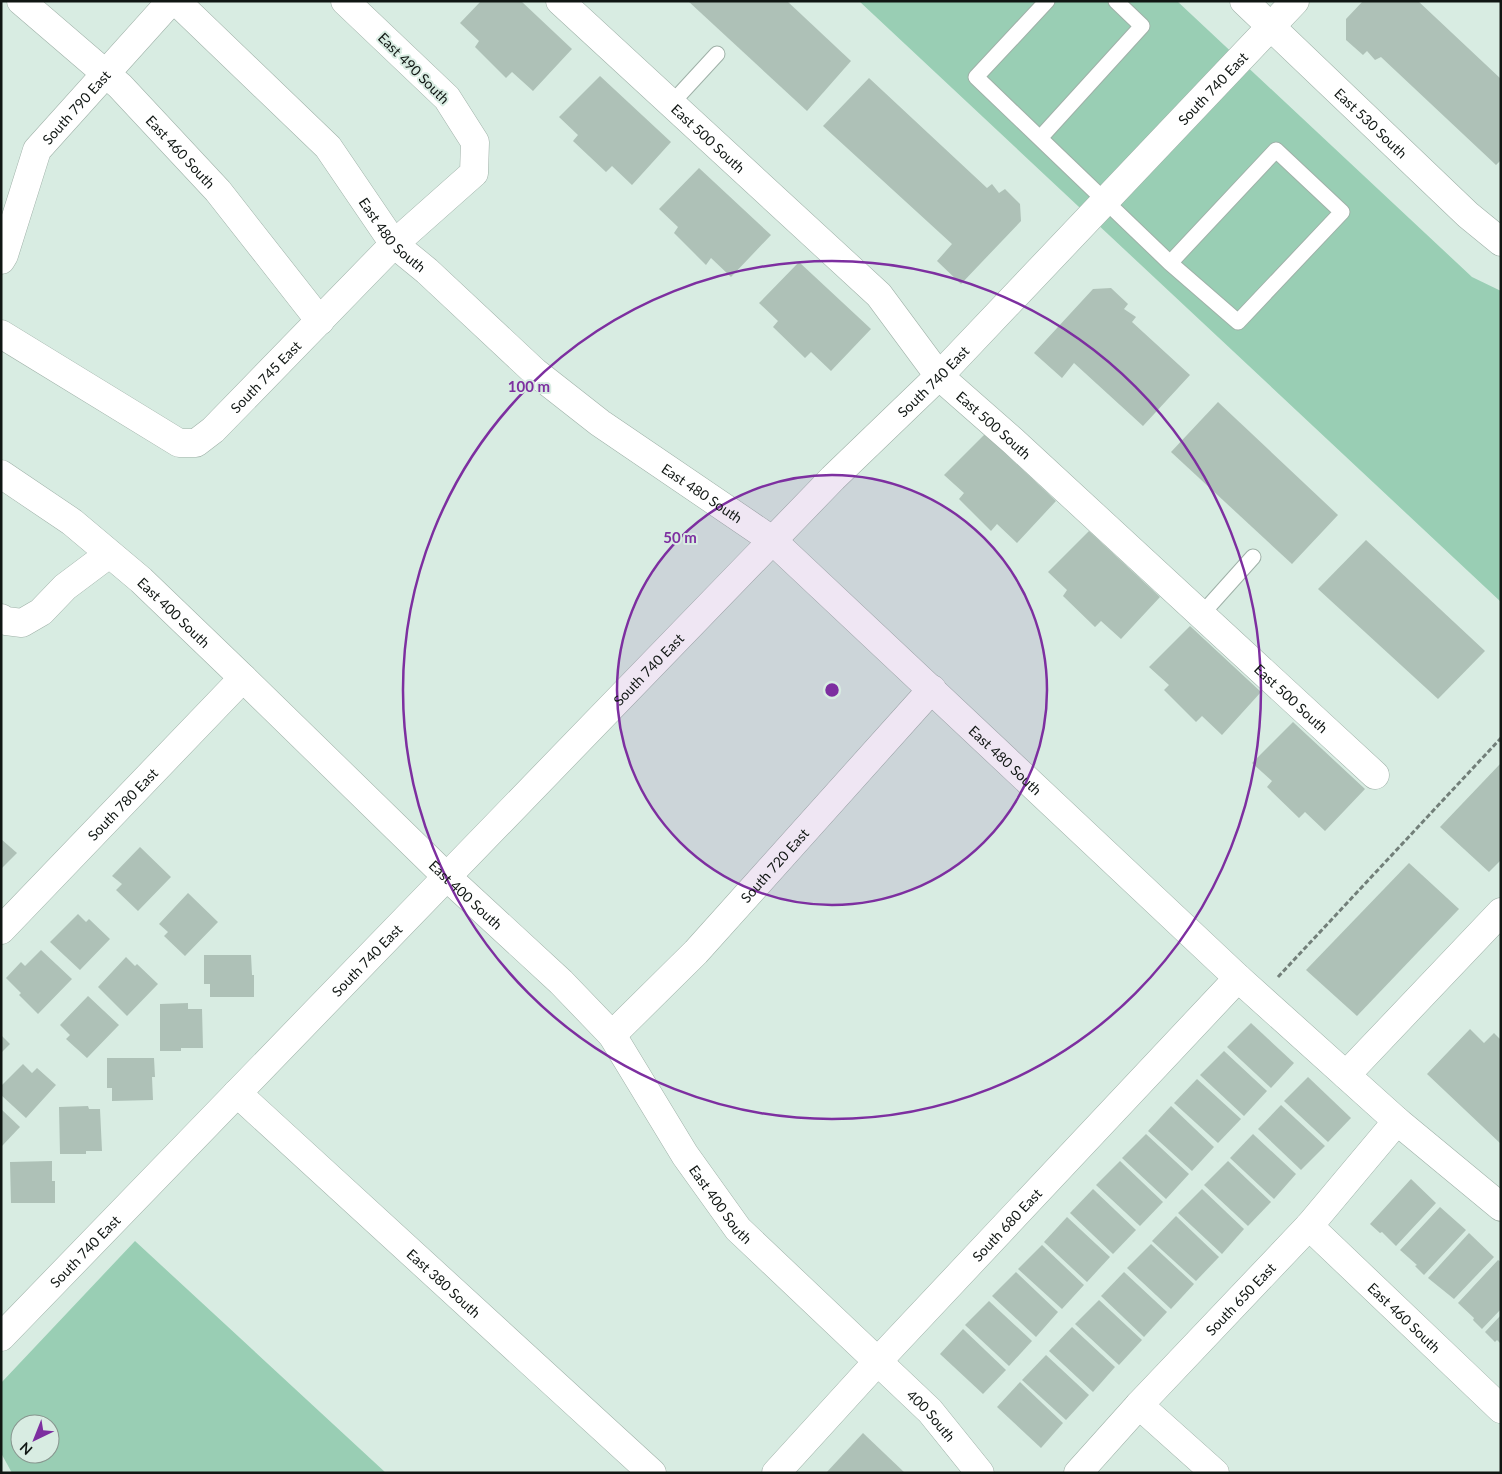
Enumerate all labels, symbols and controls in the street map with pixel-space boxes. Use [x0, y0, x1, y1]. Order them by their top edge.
street label: East 490 South [375, 29, 453, 107]
street label: South 740 East [1174, 48, 1251, 128]
street label: South 790 East [38, 66, 114, 147]
street label: East 530 South [1331, 84, 1411, 161]
street label: East 500 South [668, 100, 749, 176]
street label: East 460 South [143, 111, 219, 192]
street label: East 480 South [356, 194, 429, 275]
street label: South 745 East [226, 337, 304, 416]
street label: South 740 East [894, 342, 972, 420]
text: 100 m [508, 377, 550, 395]
street label: East 500 South [953, 387, 1035, 462]
street label: East 480 South [659, 459, 746, 526]
text: 50 m [663, 528, 697, 546]
street label: East 400 South [135, 573, 214, 651]
street label: South 740 East [609, 629, 687, 709]
street label: East 500 South [1251, 660, 1332, 736]
centre of rings [823, 681, 841, 699]
street label: East 480 South [966, 721, 1046, 798]
street label: South 780 East [84, 764, 161, 843]
street label: South 720 East [736, 824, 812, 906]
street label: East 400 South [426, 856, 506, 932]
street label: South 740 East [328, 920, 405, 999]
street label: East 400 South [686, 1161, 756, 1247]
street label: South 680 East [968, 1184, 1045, 1264]
street label: South 740 East [46, 1211, 123, 1290]
street label: East 380 South [404, 1245, 485, 1321]
street label: South 650 East [1202, 1259, 1278, 1339]
street label: East 460 South [1365, 1279, 1444, 1356]
street label: 400 South [904, 1386, 959, 1445]
north arrow [10, 1414, 60, 1464]
text: N [16, 1439, 36, 1459]

